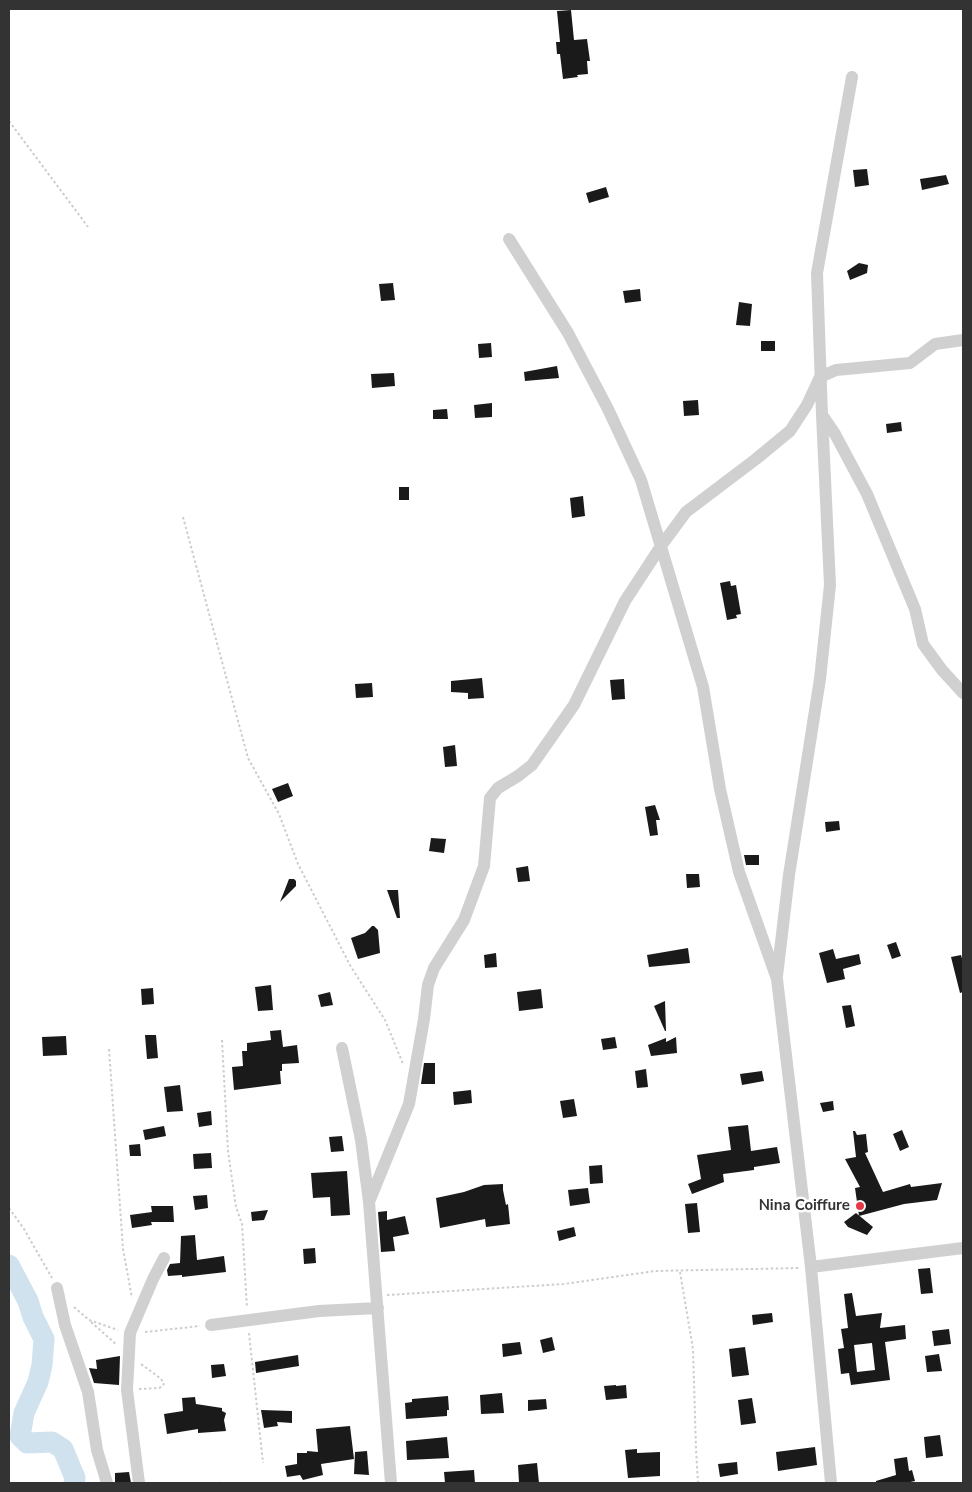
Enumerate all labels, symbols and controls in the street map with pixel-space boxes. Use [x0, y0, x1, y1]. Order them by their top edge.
place label: Nina Coiffure [759, 1197, 850, 1215]
marker: Nina Coiffure [854, 1200, 866, 1212]

